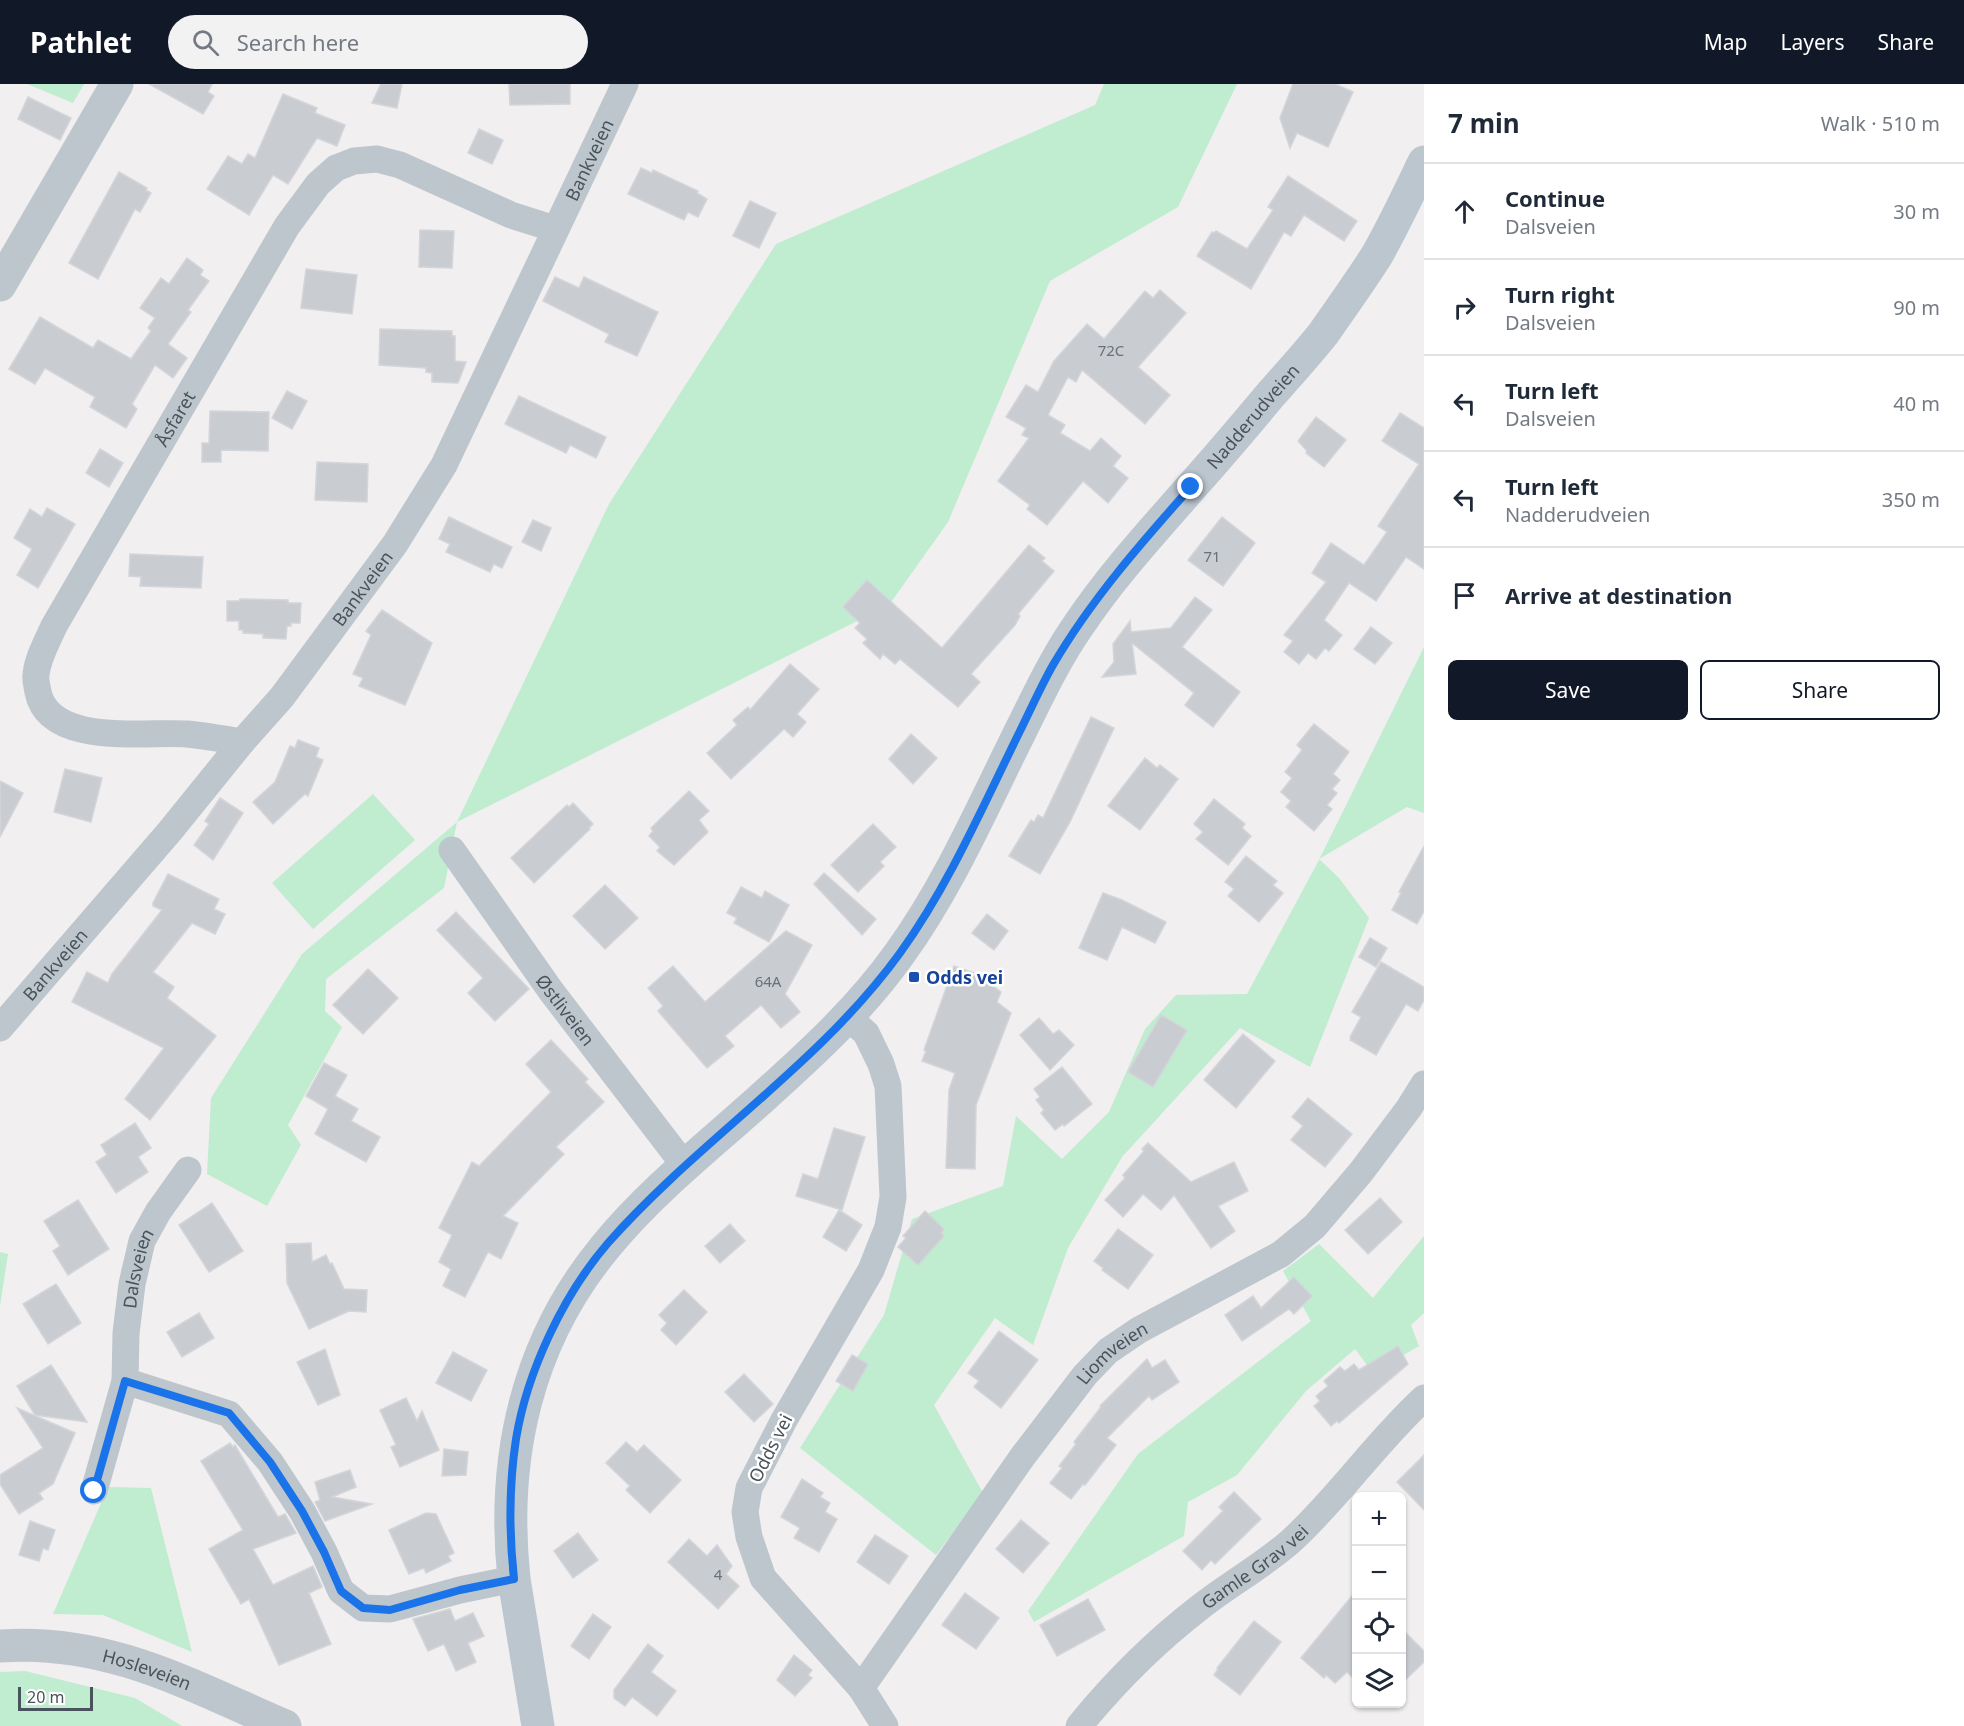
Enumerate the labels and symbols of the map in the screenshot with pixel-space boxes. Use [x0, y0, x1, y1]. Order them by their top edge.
street label: Bankveien [559, 115, 619, 205]
house number: 72C [1098, 340, 1125, 360]
street label: Nadderudveien [1201, 359, 1304, 474]
street label: Åsfaret [149, 386, 201, 450]
route end [1177, 473, 1203, 499]
street label: Bankveien [327, 546, 398, 631]
house number: 71 [1203, 546, 1221, 566]
street label: Bankveien [17, 923, 93, 1005]
place label: Odds vei [926, 965, 1003, 989]
street label: Østliveien [531, 969, 600, 1050]
marker: Odds vei [907, 970, 921, 984]
house number: 64A [755, 971, 782, 991]
street label: Dalsveien [117, 1224, 159, 1310]
street label: Liomveien [1070, 1316, 1152, 1389]
street label: Odds vei [743, 1410, 797, 1486]
route start [80, 1477, 106, 1503]
street label: Gamle Grav vei [1196, 1519, 1313, 1614]
house number: 4 [714, 1564, 723, 1584]
street label: Hosleveien [100, 1643, 195, 1695]
scale bar [18, 1684, 93, 1712]

